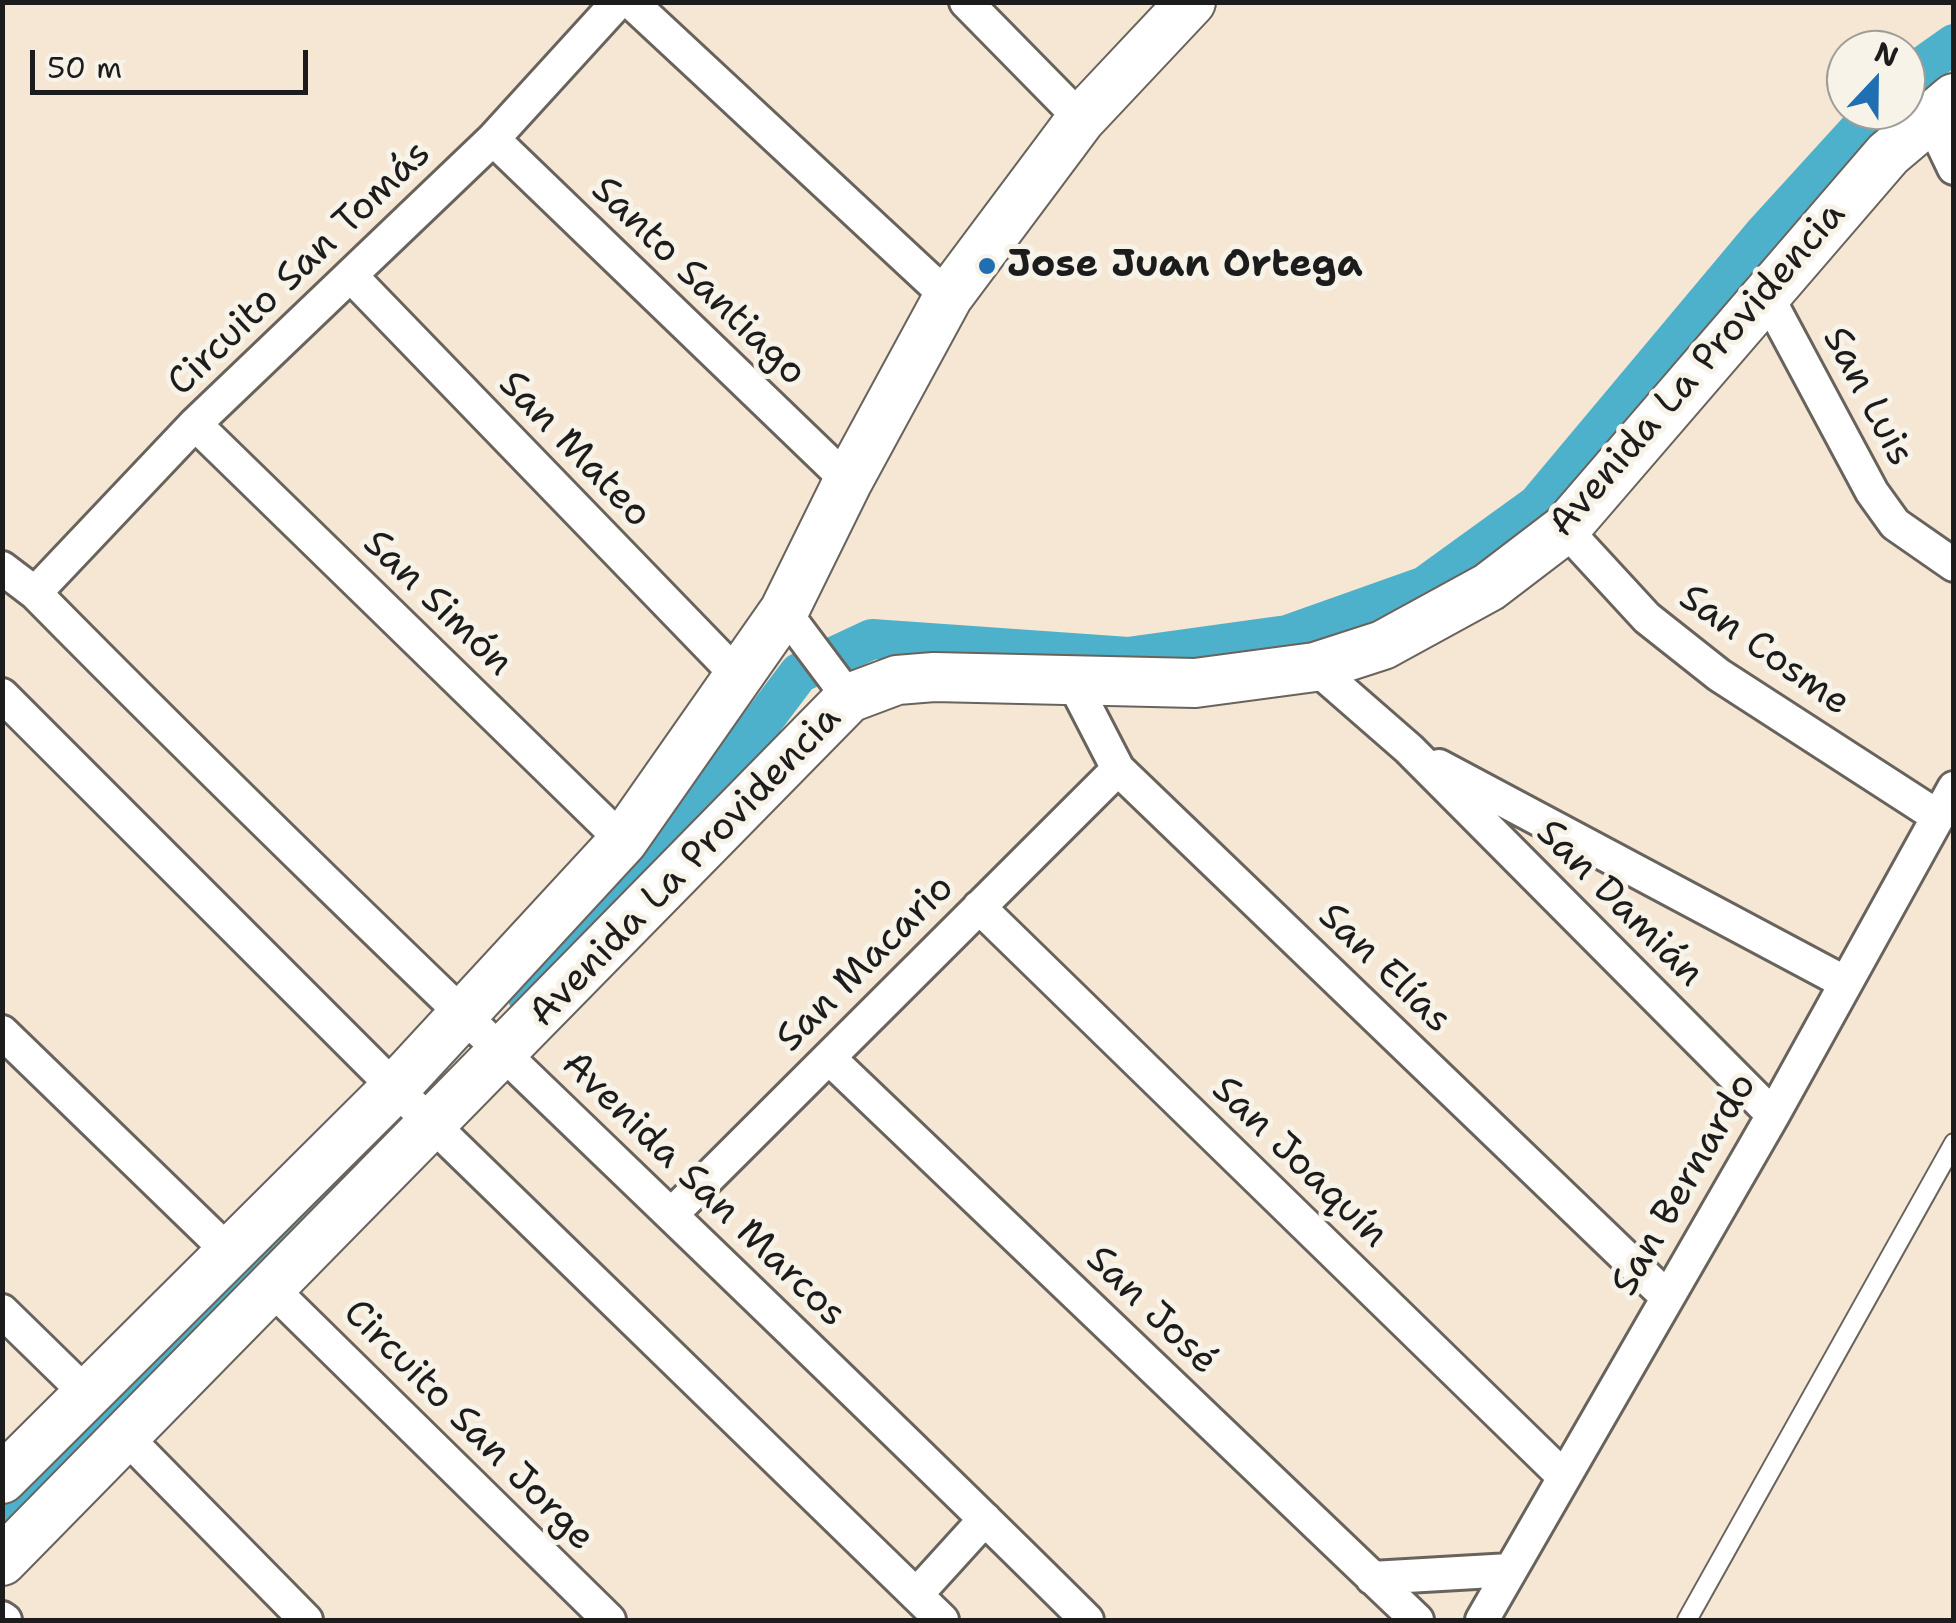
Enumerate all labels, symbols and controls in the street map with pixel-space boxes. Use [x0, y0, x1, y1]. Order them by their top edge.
scale bar [35, 30, 312, 92]
north arrow [1826, 30, 1926, 130]
text: N [1869, 32, 1904, 76]
text: 50 m [47, 47, 122, 88]
street label: Circuito San Tomás [159, 132, 441, 406]
street label: Santo Santiago [581, 168, 815, 396]
street label: Avenida La Providencia [1540, 193, 1856, 547]
place label: Jose Juan Ortega [1007, 243, 1363, 289]
marker: Jose Juan Ortega [976, 255, 998, 277]
street label: San Luis [1812, 320, 1922, 474]
street label: San Mateo [488, 362, 660, 538]
street label: San Simón [353, 521, 521, 687]
street label: San Cosme [1670, 576, 1858, 726]
street label: Avenida La Providencia [521, 697, 851, 1037]
street label: San Damián [1526, 811, 1712, 997]
street label: San Macario [768, 866, 964, 1062]
street label: San Elías [1308, 894, 1460, 1044]
street label: Avenida San Marcos [551, 1043, 855, 1337]
street label: San Bernardo [1603, 1066, 1767, 1304]
street label: San Joaquín [1202, 1068, 1396, 1258]
street label: San José [1076, 1237, 1226, 1385]
street label: Circuito San Jorge [333, 1291, 603, 1561]

